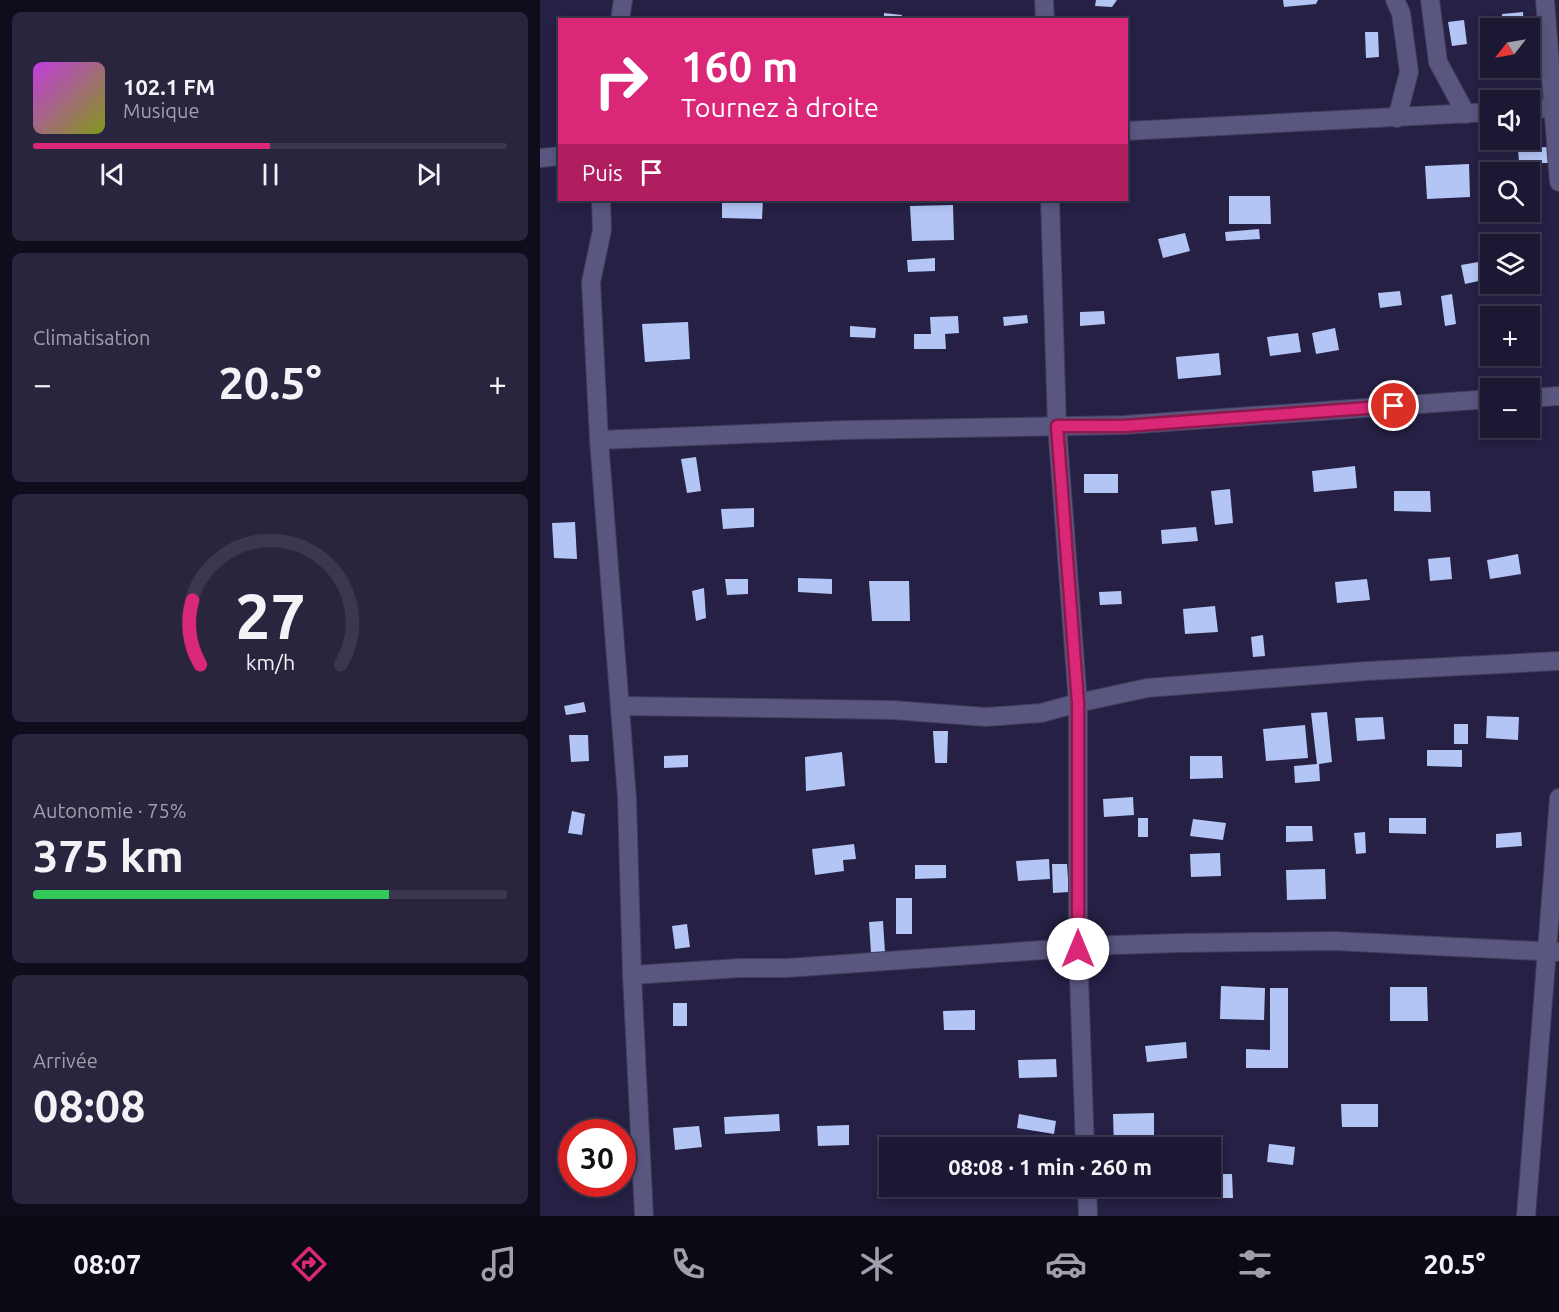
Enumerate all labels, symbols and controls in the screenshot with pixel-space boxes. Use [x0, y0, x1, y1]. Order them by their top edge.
north arrow [1480, 18, 1540, 78]
map controls [1480, 18, 1540, 438]
icon: right [582, 42, 660, 120]
text: 160 m [681, 43, 798, 90]
text: 102.1 FM [123, 74, 215, 99]
button: sound [1480, 90, 1540, 150]
text: Tournez à droite [681, 92, 879, 122]
text: Musique [123, 99, 200, 122]
icon: arrive [635, 156, 668, 189]
icon: previous [96, 158, 129, 191]
icon: pause [254, 158, 287, 191]
icon: next [412, 158, 445, 191]
text: Puis [582, 160, 623, 185]
button: search [1480, 162, 1540, 222]
button: layers [1480, 234, 1540, 294]
button: + [1480, 306, 1540, 366]
text: Climatisation [33, 326, 150, 349]
text: 20.5° [218, 357, 322, 408]
text: − [33, 365, 52, 402]
text: + [488, 365, 507, 402]
button: − [1480, 378, 1540, 438]
pin [1368, 380, 1419, 431]
icon: arrive [1377, 389, 1410, 422]
text: 27 [235, 581, 305, 651]
text: km/h [245, 650, 295, 674]
text: Autonomie · 75% [33, 799, 187, 822]
text: 375 km [33, 830, 184, 881]
position arrow [1046, 917, 1110, 981]
text: Arrivée [33, 1049, 98, 1072]
text: 08:08 [33, 1080, 146, 1131]
speed limit sign: 30 [558, 1119, 636, 1197]
text: 08:08 · 1 min · 260 m [948, 1154, 1152, 1179]
icon: directions [288, 1243, 330, 1285]
icon: music [478, 1243, 520, 1285]
icon: phone [667, 1243, 709, 1285]
icon: climate [856, 1243, 898, 1285]
icon: car [1045, 1243, 1087, 1285]
icon: filters [1234, 1243, 1276, 1285]
text: 08:07 [74, 1249, 141, 1279]
text: 20.5° [1423, 1249, 1485, 1279]

